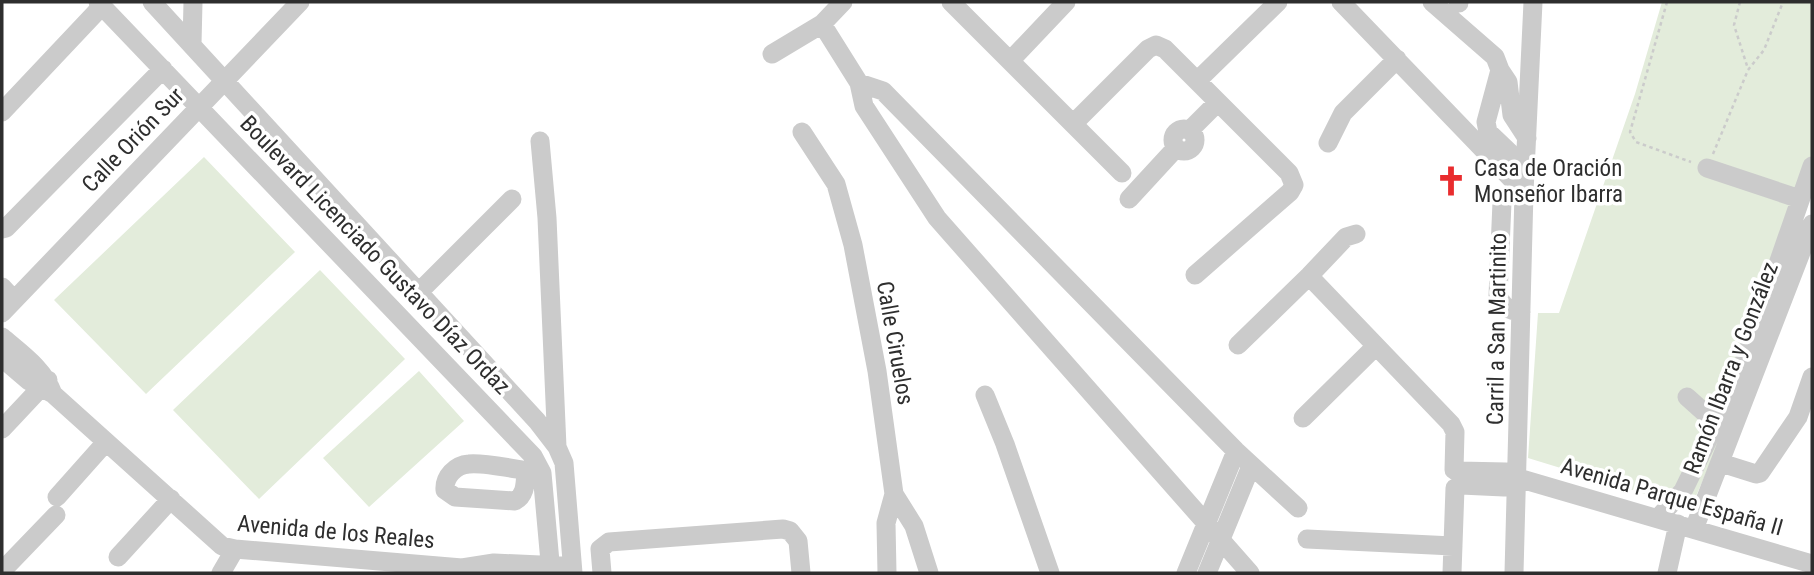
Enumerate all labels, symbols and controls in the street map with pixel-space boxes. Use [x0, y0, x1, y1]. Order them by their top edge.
street label: Calle Orión Sur [76, 82, 190, 198]
street label: Boulevard Licenciado Gustavo Díaz Ordaz [234, 110, 516, 400]
place label: Casa de Oración Monseñor Ibarra [1474, 155, 1623, 208]
church icon: Casa de Oración Monseñor Ibarra [1434, 164, 1468, 198]
street label: Carril a San Martinito [1482, 233, 1512, 425]
street label: Ramón Ibarra y González [1678, 258, 1784, 478]
street label: Calle Ciruelos [871, 279, 919, 407]
street label: Avenida Parque España II [1558, 452, 1786, 542]
street label: Avenida de los Reales [236, 510, 436, 554]

